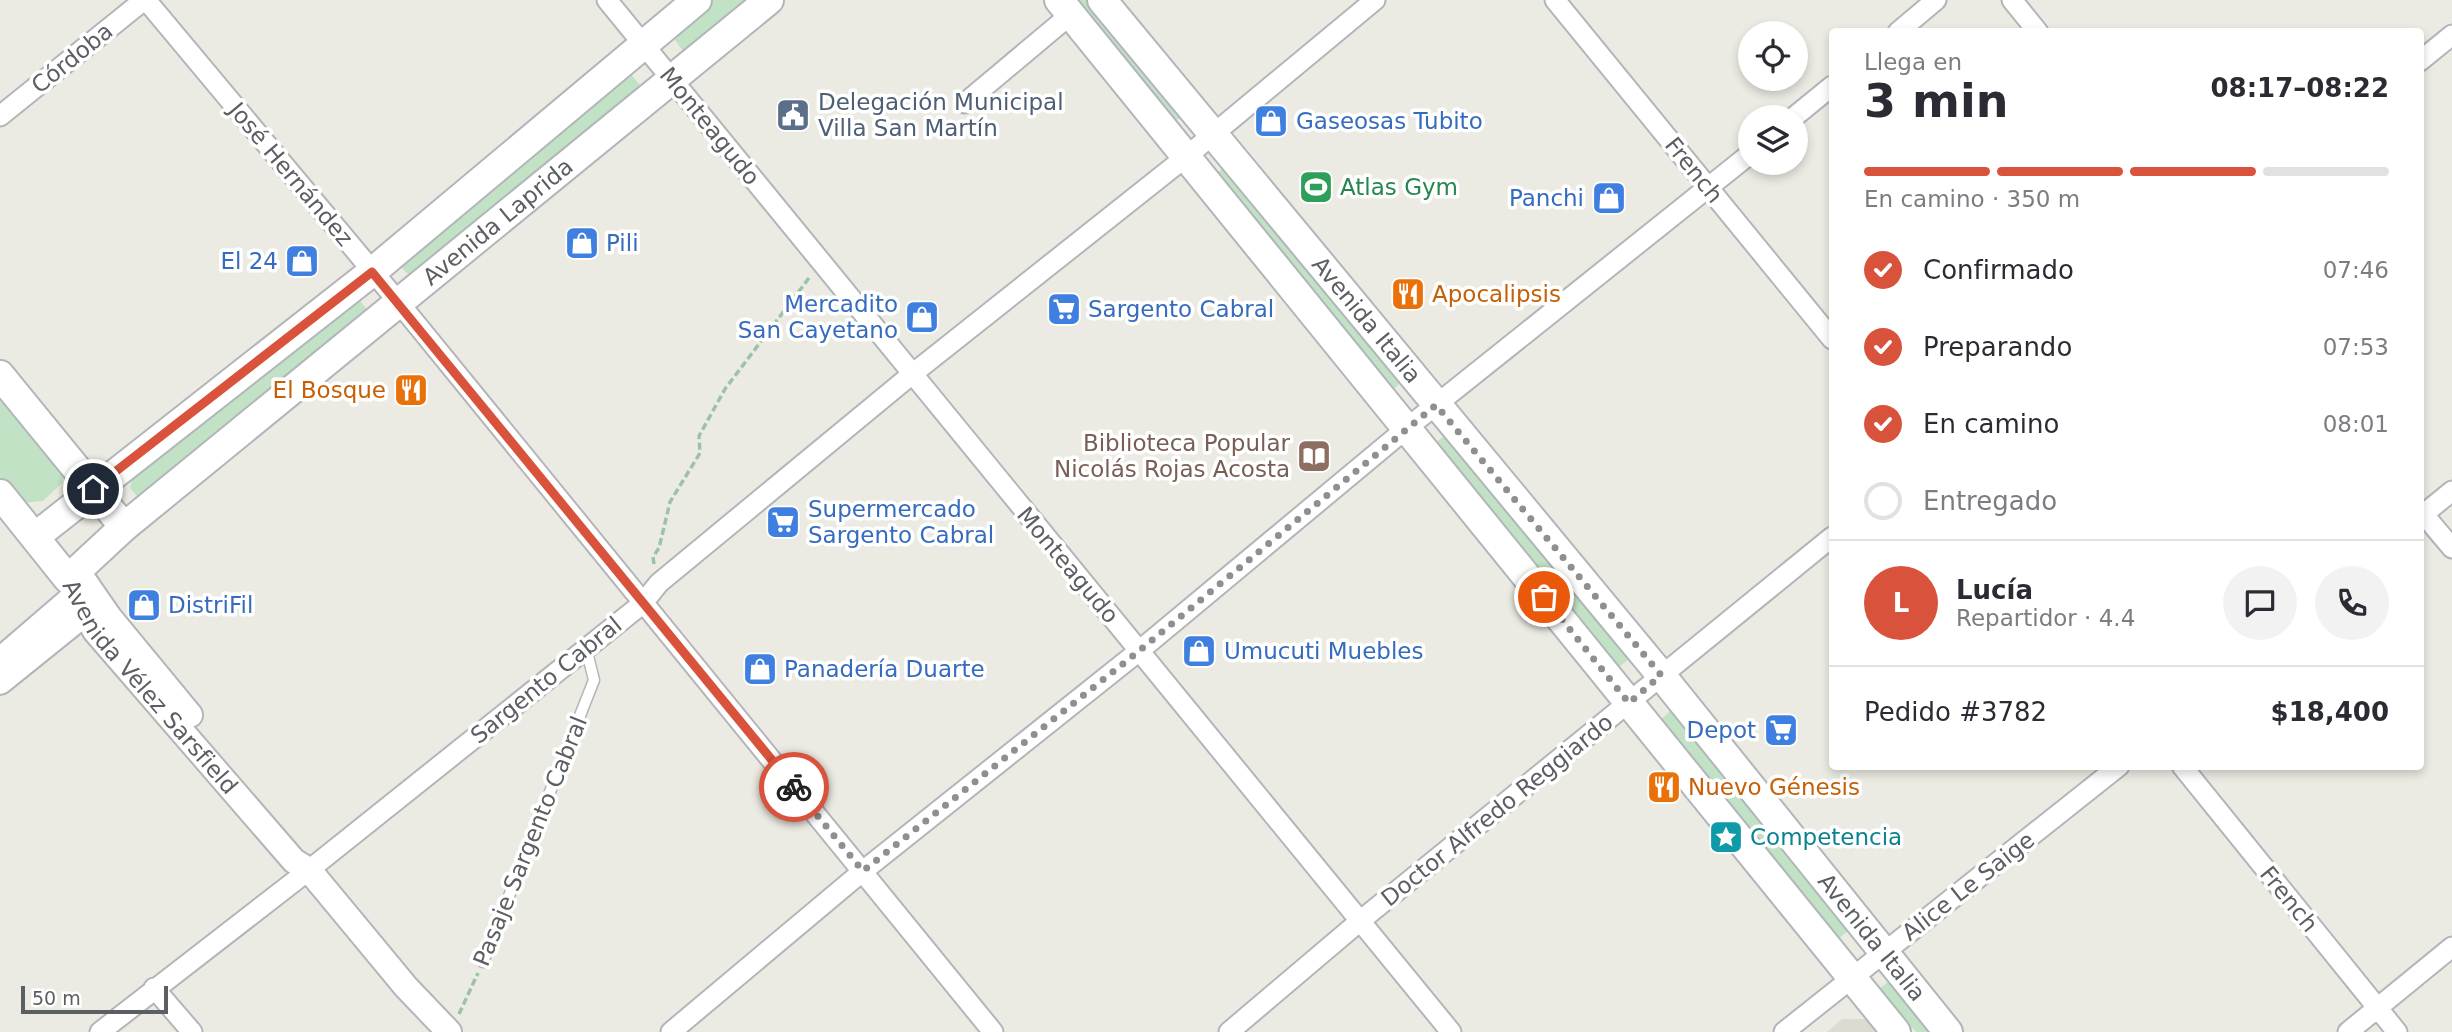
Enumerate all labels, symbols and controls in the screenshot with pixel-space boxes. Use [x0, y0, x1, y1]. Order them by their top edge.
street label: Córdoba [26, 18, 118, 98]
map controls [1738, 21, 1808, 175]
button: locate [1738, 21, 1808, 91]
text: Llega en [1864, 49, 1962, 75]
street label: Monteagudo [655, 62, 765, 190]
text: 08:17–08:22 [2210, 73, 2389, 103]
text: 3 min [1864, 74, 2008, 128]
place label: Delegación Municipal Villa San Martín [818, 89, 1064, 141]
street label: José Hernández [222, 96, 358, 251]
public building icon: Delegación Municipal Villa San Martín [774, 96, 812, 134]
shop icon: Gaseosas Tubito [1252, 102, 1290, 140]
button: layers [1738, 105, 1808, 175]
place label: Gaseosas Tubito [1296, 108, 1483, 134]
street label: French [1660, 132, 1728, 208]
street label: Avenida Laprida [418, 153, 578, 290]
sports icon: Atlas Gym [1297, 168, 1335, 206]
place label: Atlas Gym [1340, 174, 1458, 200]
shop icon: Panchi [1590, 179, 1628, 217]
place label: Panchi [1509, 185, 1584, 211]
text: En camino · 350 m [1864, 186, 2080, 212]
shop icon: Pili [563, 224, 601, 262]
place label: Pili [606, 230, 639, 256]
shop icon: El 24 [283, 242, 321, 280]
place label: El 24 [221, 248, 278, 274]
street label: Avenida Italia [1307, 251, 1426, 388]
icon: check [1864, 251, 1902, 289]
text: Confirmado [1923, 255, 2074, 285]
text: 07:46 [2323, 257, 2389, 283]
restaurant icon: Apocalipsis [1389, 275, 1427, 313]
place label: Apocalipsis [1432, 281, 1561, 307]
supermarket icon: Sargento Cabral [1045, 290, 1083, 328]
place label: Mercadito San Cayetano [738, 291, 898, 343]
place label: Sargento Cabral [1088, 296, 1274, 322]
shop icon: Mercadito San Cayetano [903, 298, 941, 336]
icon: check [1864, 328, 1902, 366]
text: Preparando [1923, 332, 2072, 362]
text: 07:53 [2323, 334, 2389, 360]
restaurant icon: El Bosque [392, 371, 430, 409]
place label: El Bosque [273, 377, 386, 403]
icon: check [1864, 405, 1902, 443]
text: En camino [1923, 409, 2059, 439]
text: 08:01 [2323, 411, 2389, 437]
place label: Biblioteca Popular Nicolás Rojas Acosta [1054, 430, 1291, 482]
library icon: Biblioteca Popular Nicolás Rojas Acosta [1295, 437, 1333, 475]
pin [63, 459, 123, 519]
icon: home [74, 470, 112, 508]
text: Entregado [1923, 486, 2057, 516]
place label: Supermercado Sargento Cabral [808, 496, 994, 548]
street label: Monteagudo [1012, 502, 1124, 628]
supermarket icon: Supermercado Sargento Cabral [764, 503, 802, 541]
button: chat [2223, 566, 2297, 640]
button: phone [2315, 566, 2389, 640]
pin [1514, 567, 1574, 627]
street label: Avenida Vélez Sarsfield [58, 575, 243, 799]
text: Lucía [1956, 575, 2033, 605]
icon: bag [1525, 578, 1563, 616]
shop icon: DistriFil [125, 586, 163, 624]
text: L [1893, 588, 1909, 618]
place label: DistriFil [168, 592, 253, 618]
text: Repartidor · 4.4 [1956, 605, 2135, 631]
street label: Sargento Cabral [465, 611, 627, 749]
shop icon: Umucuti Muebles [1180, 632, 1218, 670]
place label: Umucuti Muebles [1224, 638, 1423, 664]
shop icon: Panadería Duarte [741, 650, 779, 688]
place label: Panadería Duarte [784, 656, 985, 682]
text: Pedido #3782 [1864, 697, 2047, 727]
text: $18,400 [2271, 697, 2389, 727]
street label: Doctor Alfredo Reggiardo [1376, 709, 1618, 911]
supermarket icon: Depot [1762, 711, 1800, 749]
street label: Pasaje Sargento Cabral [468, 712, 592, 970]
place label: Depot [1686, 717, 1756, 743]
courier [759, 752, 829, 822]
icon: bike [775, 768, 813, 806]
restaurant icon: Nuevo Génesis [1645, 768, 1683, 806]
place label: Nuevo Génesis [1688, 774, 1860, 800]
place icon: Competencia [1707, 818, 1745, 856]
place label: Competencia [1750, 824, 1902, 850]
street label: Alice Le Saige [1897, 826, 2039, 946]
street label: French [2255, 861, 2323, 937]
street label: Avenida Italia [1813, 868, 1931, 1006]
scale bar [21, 983, 168, 1015]
text: 50 m [32, 987, 81, 1009]

